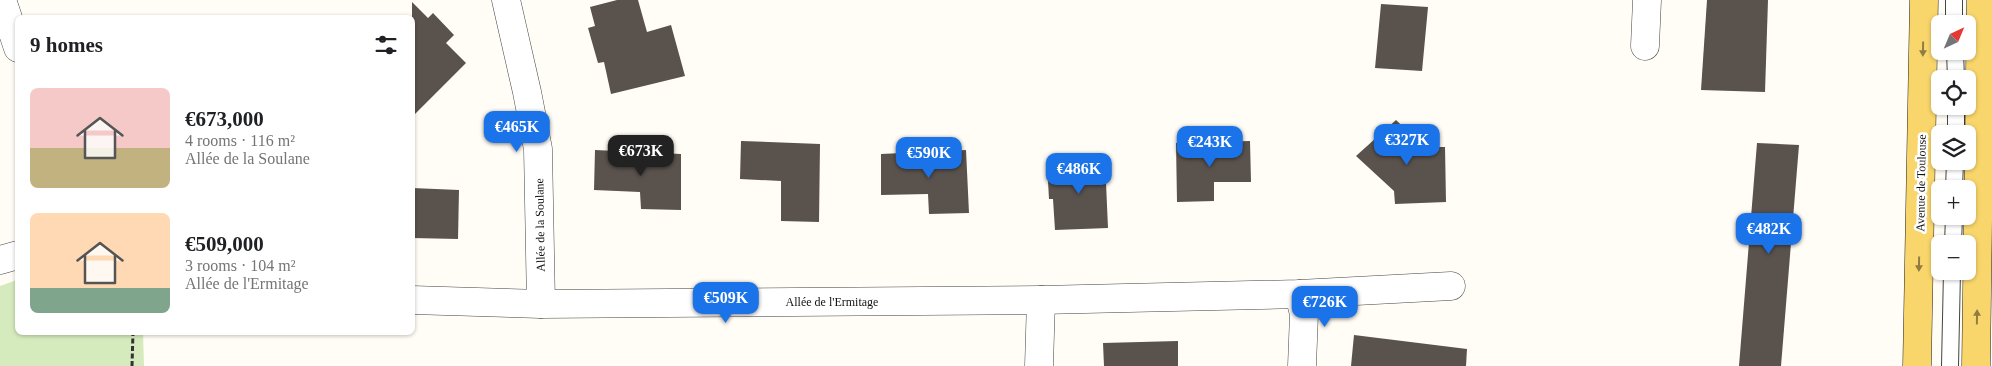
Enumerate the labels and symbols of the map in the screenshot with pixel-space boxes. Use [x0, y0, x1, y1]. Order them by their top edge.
north arrow [1931, 15, 1976, 60]
one-way arrow [1919, 41, 1927, 57]
pin: €465K [482, 110, 552, 153]
pin: €327K [1372, 124, 1442, 166]
pin: €243K [1175, 126, 1245, 168]
pin: €673K [606, 134, 676, 177]
street label: Avenue de Toulouse [1913, 134, 1929, 232]
pin: €590K [894, 136, 964, 179]
pin: €486K [1044, 152, 1114, 195]
street label: Allée de la Soulane [532, 178, 548, 272]
pin: €482K [1734, 212, 1804, 255]
one-way arrow [1915, 256, 1923, 272]
pin: €509K [691, 282, 761, 324]
pin: €726K [1290, 286, 1360, 328]
street label: Allée de l'Ermitage [786, 295, 878, 309]
one-way arrow [1973, 309, 1981, 325]

